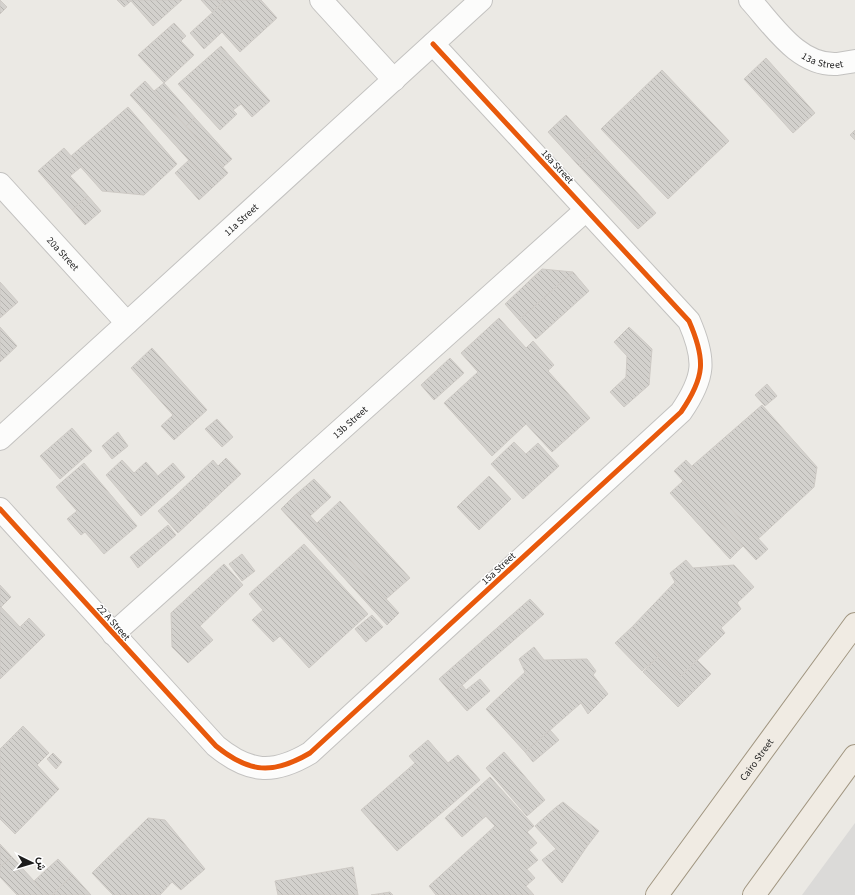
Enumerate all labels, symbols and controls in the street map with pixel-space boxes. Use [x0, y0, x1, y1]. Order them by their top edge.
street label: 13a Street [799, 49, 845, 72]
street label: 18a Street [538, 147, 577, 187]
street label: 11a Street [221, 200, 262, 239]
street label: 20a Street [43, 234, 82, 275]
street label: 13b Street [330, 403, 371, 442]
street label: 15a Street [479, 549, 519, 588]
street label: 22 A Street [93, 601, 134, 644]
street label: Cairo Street [737, 735, 777, 784]
north arrow [12, 843, 52, 883]
text: ش [33, 857, 50, 871]

